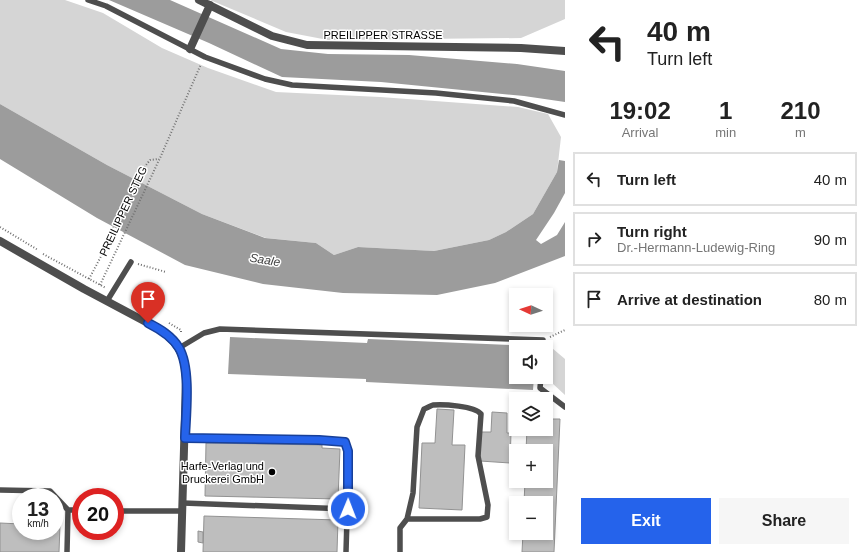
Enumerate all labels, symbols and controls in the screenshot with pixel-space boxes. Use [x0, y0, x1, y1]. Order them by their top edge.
icon: left [581, 16, 633, 68]
text: 40 m [647, 16, 711, 47]
street label: PREILIPPER STRASSE [323, 29, 443, 41]
text: Turn left [647, 49, 712, 69]
text: 19:02 [609, 97, 671, 124]
text: 1 [719, 97, 732, 124]
text: 210 [781, 97, 821, 124]
text: Arrival [622, 125, 659, 140]
text: min [715, 125, 736, 140]
text: m [795, 125, 806, 140]
street label: PREILIPPER STEG [97, 164, 149, 258]
icon: left [583, 168, 605, 190]
text: Turn left [617, 171, 676, 188]
text: 40 m [814, 171, 847, 188]
text: Turn right [617, 223, 687, 240]
icon: right [583, 228, 605, 250]
text: 90 m [814, 231, 847, 248]
text: Dr.-Hermann-Ludewig-Ring [617, 240, 775, 255]
water label: Saale [249, 251, 282, 269]
pin [131, 282, 165, 323]
icon: arrive [137, 288, 159, 310]
north arrow [509, 288, 553, 332]
map controls [509, 288, 553, 540]
icon: arrive [583, 288, 605, 310]
text: Arrive at destination [617, 291, 762, 308]
text: 80 m [814, 291, 847, 308]
button: sound [509, 340, 553, 384]
button: layers [509, 392, 553, 436]
button: + [509, 444, 553, 488]
place label: Harfe-Verlag und Druckerei GmbH [181, 460, 264, 485]
marker: Harfe-Verlag und Druckerei GmbH [267, 467, 277, 477]
speed limit sign: 20 [72, 488, 124, 540]
position arrow [327, 488, 369, 530]
button: − [509, 496, 553, 540]
text: 13 [27, 498, 49, 520]
button: Exit [581, 498, 711, 544]
button: Share [719, 498, 849, 544]
text: km/h [27, 518, 49, 529]

